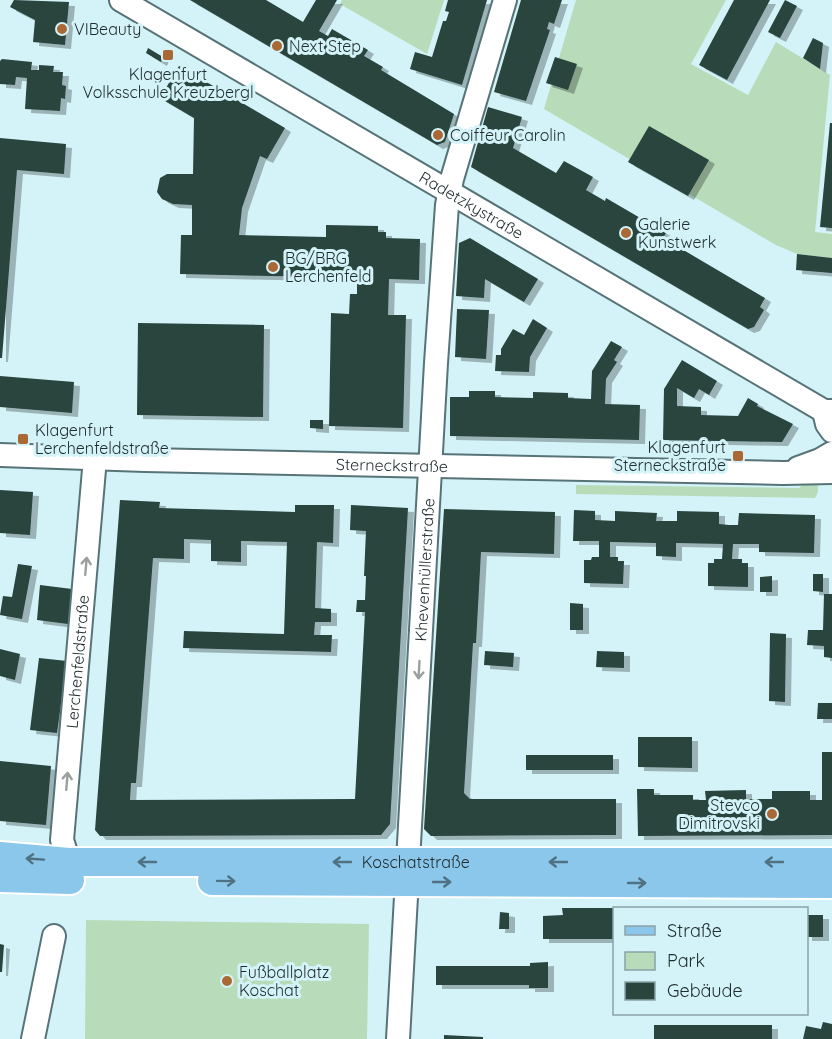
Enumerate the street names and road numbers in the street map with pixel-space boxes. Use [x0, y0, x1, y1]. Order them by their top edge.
street label: Radetzkystraße [416, 167, 527, 243]
street label: Sterneckstraße [336, 454, 448, 476]
street label: Khevenhüllerstraße [410, 498, 438, 642]
street label: Lerchenfeldstraße [62, 594, 93, 729]
street label: Koschatstraße [362, 852, 470, 872]

